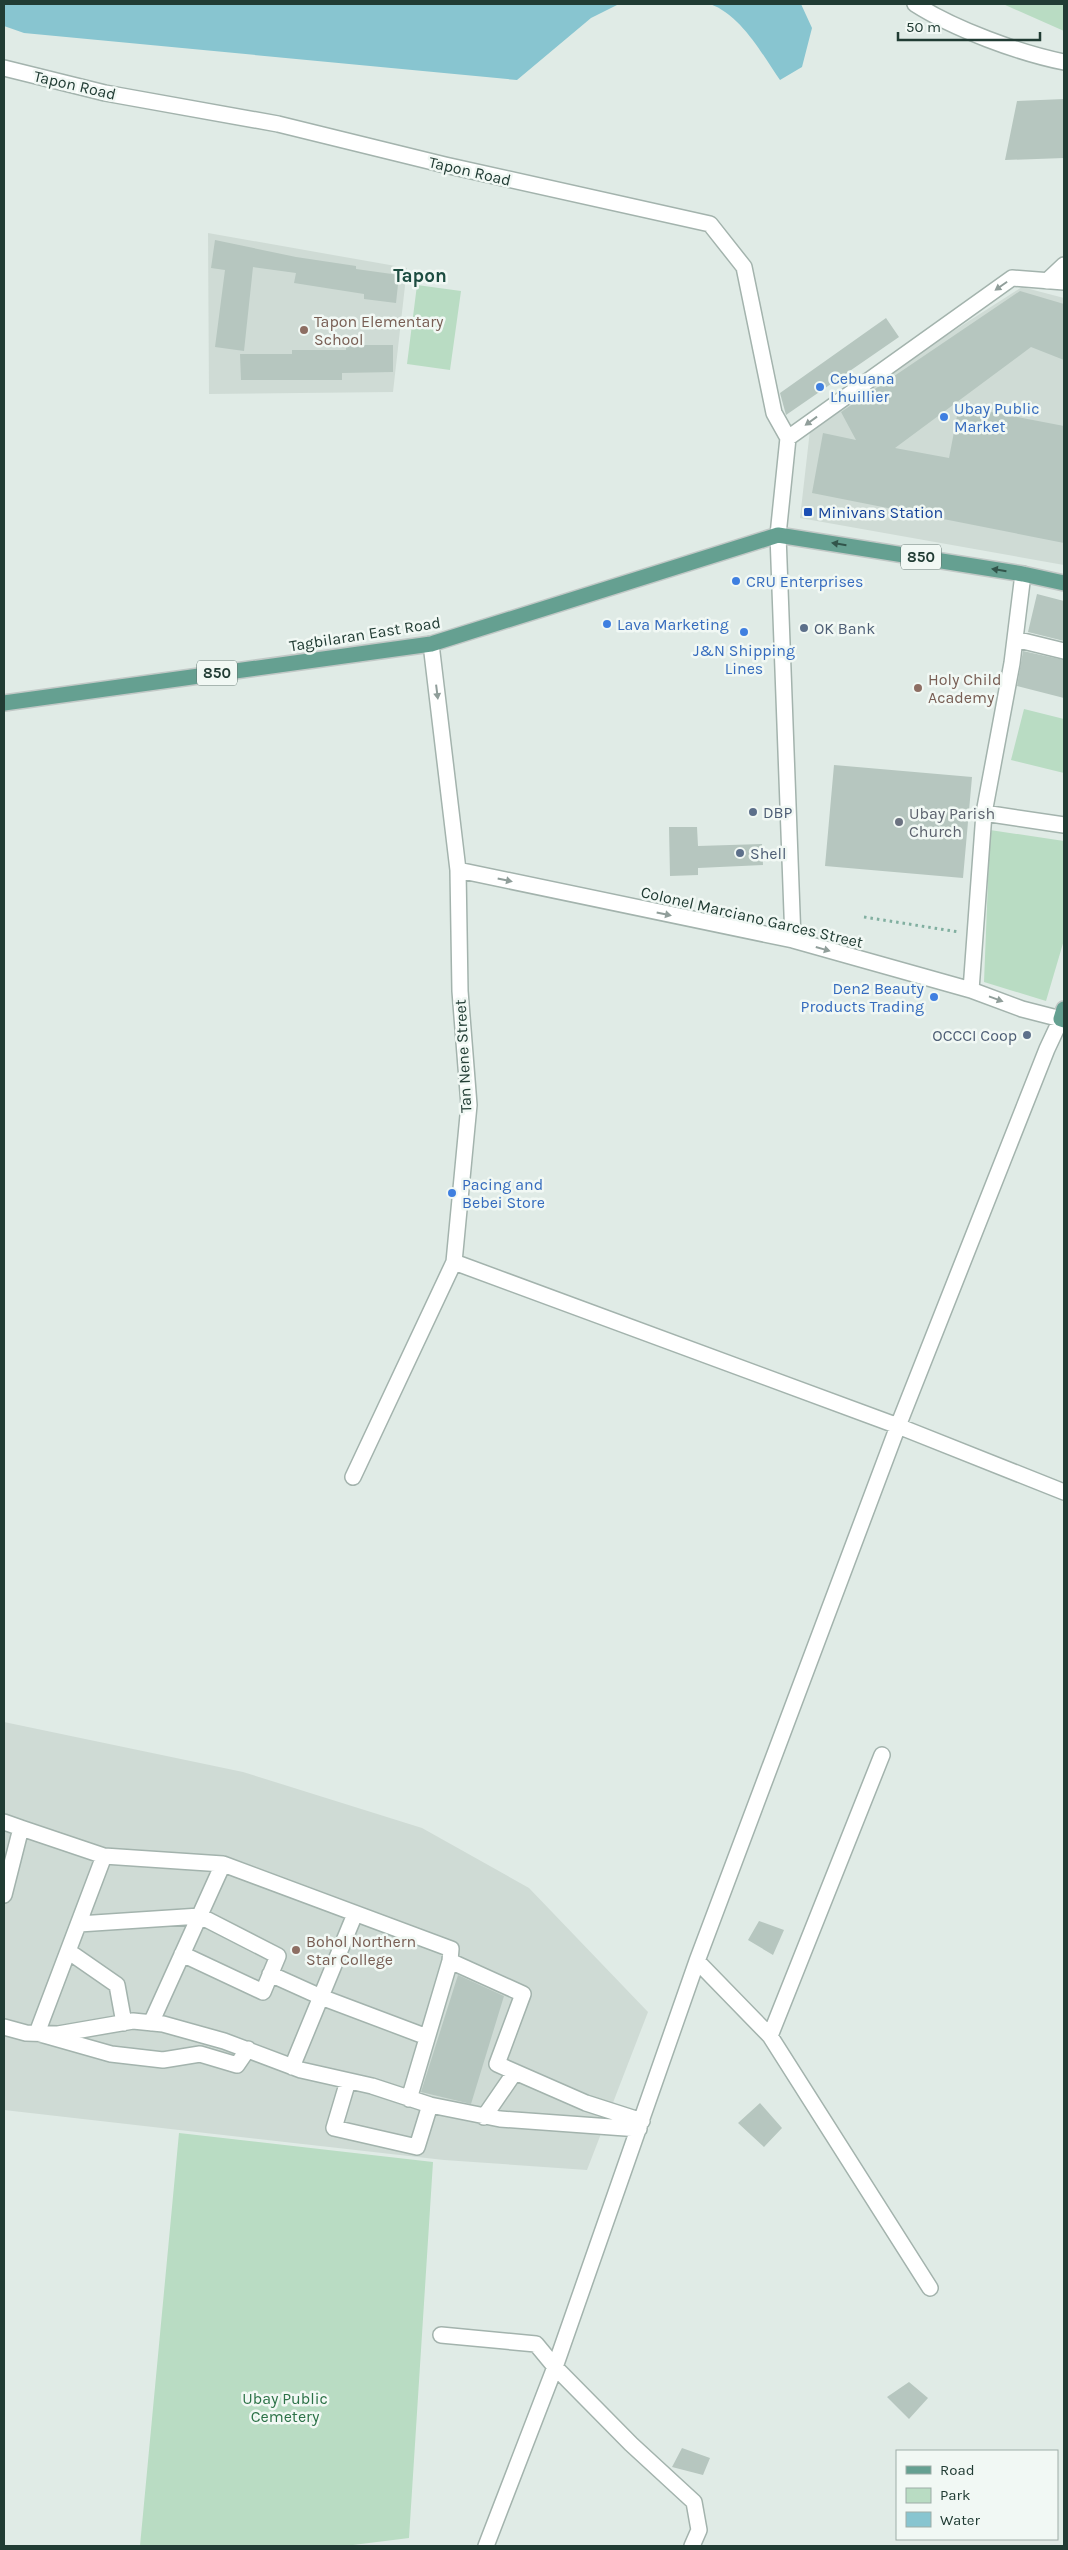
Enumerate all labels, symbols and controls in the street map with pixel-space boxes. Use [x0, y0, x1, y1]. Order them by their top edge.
scale bar [898, 10, 1040, 42]
text: 50 m [906, 18, 941, 36]
street label: Tapon Road [32, 66, 118, 104]
street label: Tapon Road [427, 152, 513, 190]
district label: Tapon [393, 265, 447, 287]
one-way arrow [994, 281, 1008, 291]
place label: Tapon Elementary School [314, 312, 444, 349]
marker: Tapon Elementary School [298, 324, 310, 336]
place label: Cebuana Lhuillier [830, 369, 894, 406]
marker: Cebuana Lhuillier [814, 381, 826, 393]
place label: Ubay Public Market [954, 399, 1040, 436]
marker: Ubay Public Market [938, 411, 950, 423]
one-way arrow [804, 416, 818, 426]
place label: Minivans Station [818, 503, 943, 522]
marker: Minivans Station [802, 506, 814, 518]
one-way arrow [831, 539, 847, 547]
road number: 850 [901, 544, 941, 570]
one-way arrow [991, 566, 1007, 574]
place label: CRU Enterprises [746, 572, 863, 591]
marker: CRU Enterprises [730, 575, 742, 587]
street label: Tagbilaran East Road [288, 613, 442, 655]
place label: Lava Marketing [617, 615, 729, 634]
marker: Lava Marketing [601, 618, 613, 630]
place label: OK Bank [814, 619, 875, 638]
marker: OK Bank [798, 622, 810, 634]
marker: J&N Shipping Lines [738, 626, 750, 638]
place label: J&N Shipping Lines [693, 641, 795, 678]
road number: 850 [197, 660, 237, 686]
place label: Holy Child Academy [928, 670, 1001, 707]
marker: Holy Child Academy [912, 682, 924, 694]
one-way arrow [433, 684, 441, 700]
place label: DBP [763, 803, 793, 822]
place label: Ubay Parish Church [909, 804, 995, 841]
marker: DBP [747, 806, 759, 818]
marker: Ubay Parish Church [893, 816, 905, 828]
place label: Shell [750, 844, 787, 863]
marker: Shell [734, 847, 746, 859]
one-way arrow [498, 876, 513, 884]
street label: Colonel Marciano Garces Street [639, 882, 865, 952]
one-way arrow [657, 910, 673, 918]
one-way arrow [815, 945, 830, 953]
place label: Den2 Beauty Products Trading [801, 979, 925, 1016]
marker: Den2 Beauty Products Trading [928, 991, 940, 1003]
one-way arrow [988, 996, 1003, 1003]
street label: Tan Nene Street [451, 999, 475, 1113]
place label: OCCCI Coop [932, 1026, 1017, 1045]
marker: OCCCI Coop [1021, 1029, 1033, 1041]
place label: Pacing and Bebei Store [462, 1175, 545, 1212]
marker: Pacing and Bebei Store [446, 1187, 458, 1199]
place label: Bohol Northern Star College [306, 1932, 416, 1969]
marker: Bohol Northern Star College [290, 1944, 302, 1956]
park label: Ubay Public Cemetery [242, 2389, 328, 2426]
legend [896, 2450, 1058, 2540]
text: Road [940, 2461, 975, 2479]
text: Park [940, 2486, 970, 2504]
text: Water [940, 2511, 981, 2529]

